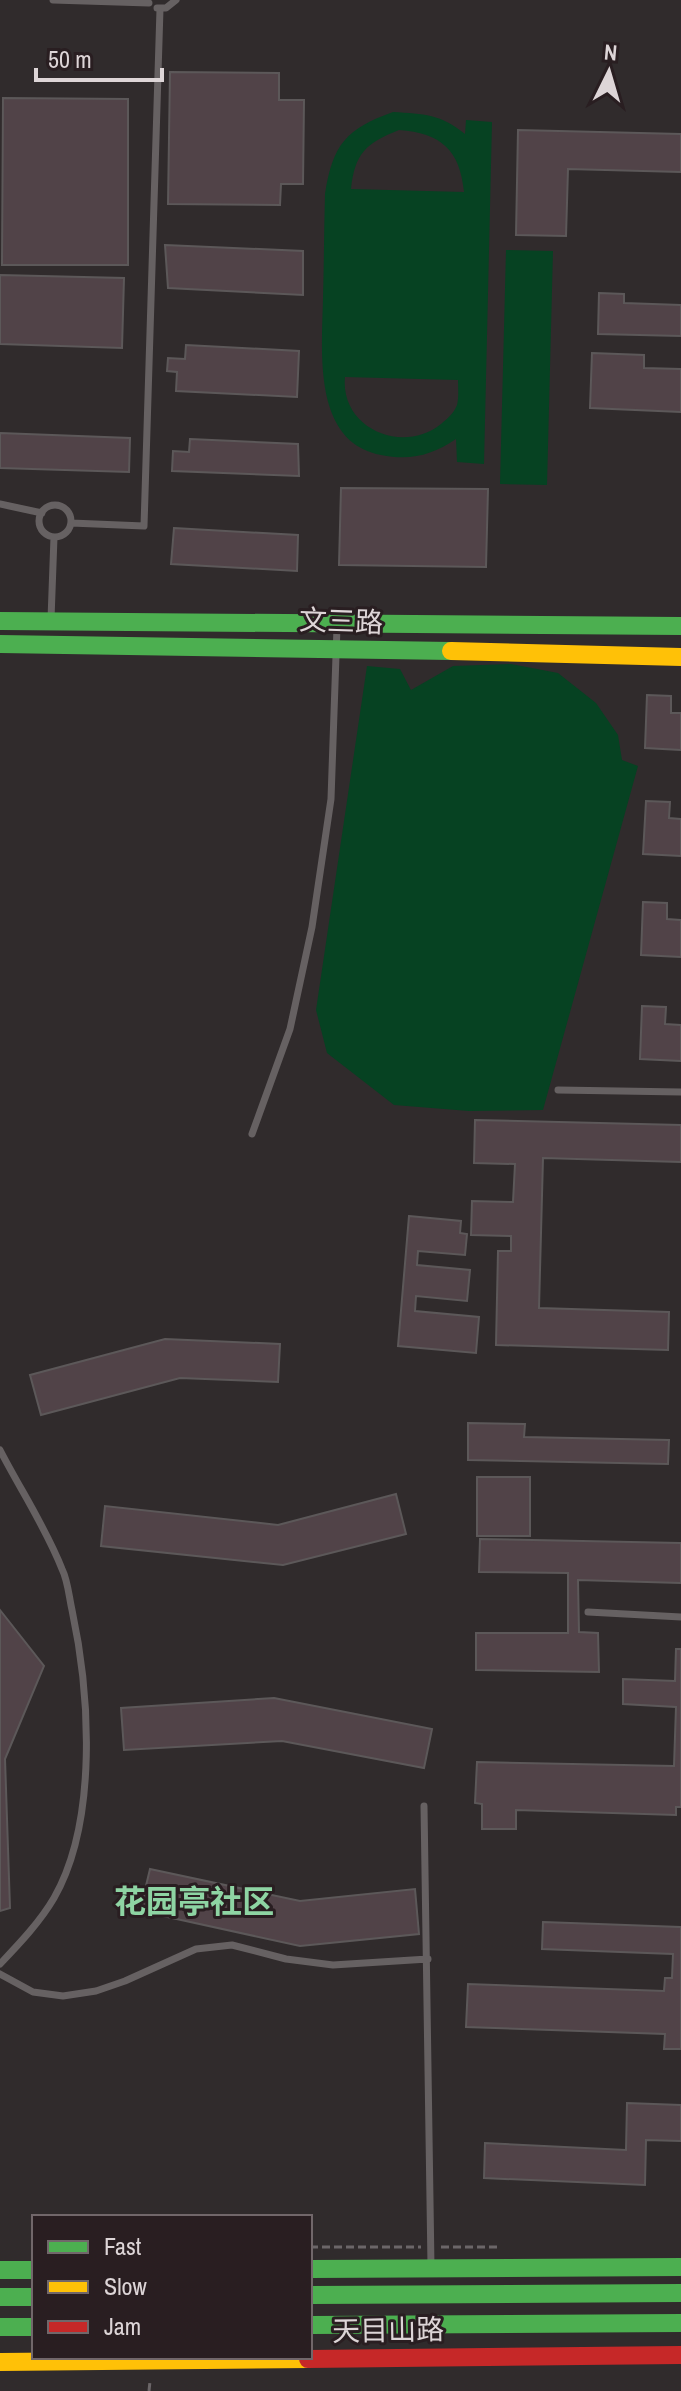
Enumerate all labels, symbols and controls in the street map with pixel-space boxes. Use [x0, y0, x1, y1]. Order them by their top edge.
scale bar [36, 32, 162, 82]
north arrow [569, 32, 649, 112]
text: N [603, 37, 619, 68]
text: 50 m [48, 43, 92, 75]
street label: 文三路 [298, 601, 384, 641]
district label: 花园亭社区 [114, 1880, 274, 1923]
legend [32, 2215, 312, 2359]
text: Fast [104, 2230, 142, 2262]
text: Slow [104, 2270, 147, 2302]
text: Jam [104, 2310, 141, 2342]
street label: 天目山路 [332, 2310, 444, 2350]

